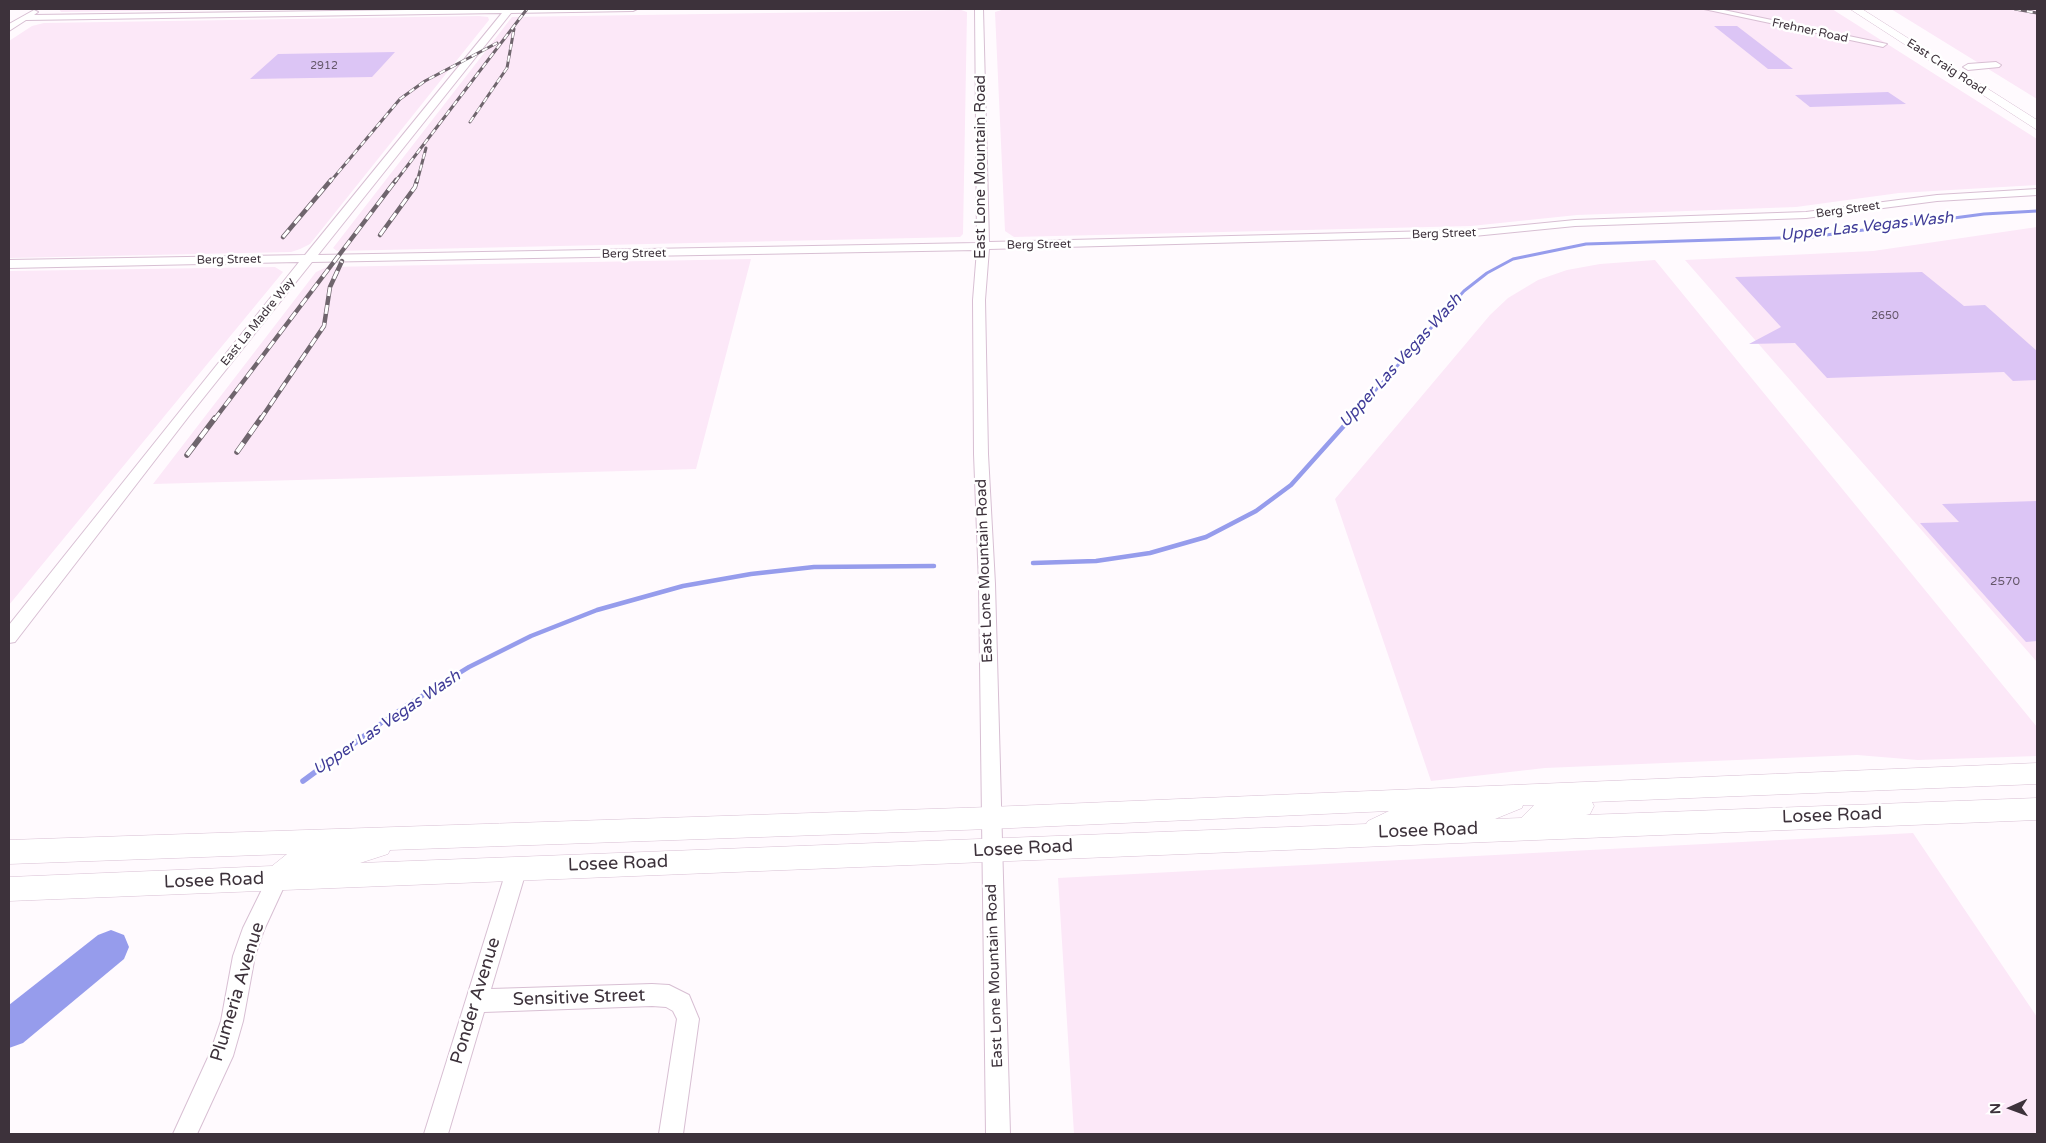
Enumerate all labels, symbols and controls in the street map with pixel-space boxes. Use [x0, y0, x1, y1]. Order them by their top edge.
street label: Frehner Road [1771, 16, 1849, 46]
street label: East Craig Road [1904, 36, 1988, 98]
house number: 2912 [310, 59, 338, 73]
street label: East Lone Mountain Road [972, 75, 990, 259]
street label: Berg Street [1815, 198, 1881, 222]
water label: Upper Las Vegas Wash [1780, 208, 1954, 246]
street label: Berg Street [1412, 226, 1476, 242]
street label: Berg Street [1007, 237, 1071, 253]
street label: Berg Street [602, 246, 666, 262]
street label: Berg Street [197, 252, 261, 268]
street label: East La Madre Way [218, 275, 298, 369]
water label: Upper Las Vegas Wash [1336, 290, 1466, 432]
house number: 2650 [1871, 309, 1899, 323]
street label: East Lone Mountain Road [973, 479, 997, 663]
house number: 2570 [1990, 575, 2020, 589]
water label: Upper Las Vegas Wash [310, 667, 464, 779]
street label: Losee Road [1782, 803, 1882, 829]
street label: Losee Road [1378, 818, 1478, 844]
street label: Losee Road [972, 836, 1074, 862]
street label: Losee Road [568, 851, 668, 877]
street label: Losee Road [164, 868, 264, 894]
street label: East Lone Mountain Road [983, 884, 1007, 1068]
street label: Plumeria Avenue [207, 920, 269, 1064]
street label: Ponder Avenue [446, 935, 506, 1067]
street label: Sensitive Street [512, 985, 646, 1011]
north arrow [1986, 1083, 2036, 1133]
text: N [1987, 1103, 2004, 1114]

